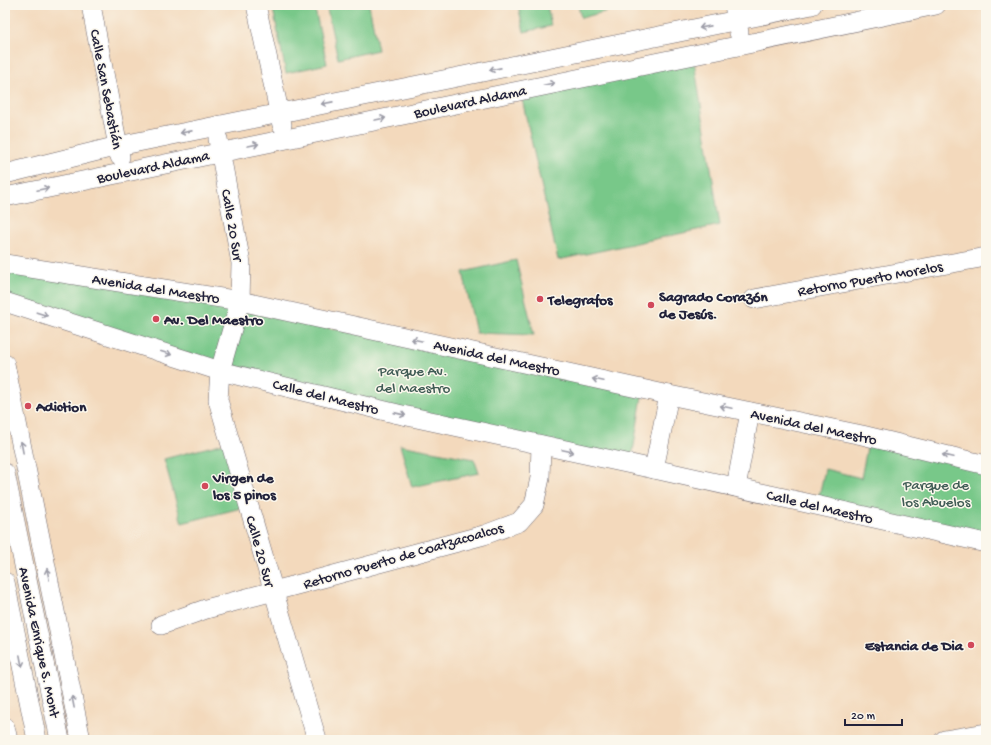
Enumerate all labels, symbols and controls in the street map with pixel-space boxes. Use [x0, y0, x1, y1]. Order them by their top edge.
one-way arrow [699, 23, 712, 31]
street label: Calle San Sebastián [85, 28, 125, 151]
one-way arrow [489, 66, 502, 74]
one-way arrow [542, 80, 555, 88]
street label: Boulevard Aldama [412, 82, 529, 124]
one-way arrow [321, 100, 334, 108]
one-way arrow [373, 115, 386, 123]
one-way arrow [180, 128, 193, 136]
one-way arrow [246, 141, 259, 149]
street label: Boulevard Aldama [95, 147, 212, 189]
one-way arrow [36, 184, 49, 192]
street label: Calle 20 Sur [216, 188, 247, 265]
street label: Retorno Puerto Morelos [796, 258, 945, 302]
street label: Avenida del Maestro [91, 271, 221, 309]
place label: Sagrado Corazón de Jesús. [659, 289, 769, 324]
place label: Telegrafos [547, 292, 614, 310]
marker: Telegrafos [535, 294, 545, 304]
marker: Sagrado Corazón de Jesús. [646, 300, 656, 310]
one-way arrow [36, 311, 49, 318]
place label: Av. Del Maestro [163, 312, 264, 330]
marker: Av. Del Maestro [151, 314, 161, 324]
one-way arrow [411, 335, 424, 343]
street label: Avenida del Maestro [432, 337, 562, 381]
one-way arrow [159, 350, 172, 357]
park label: Parque Av. del Maestro [376, 363, 451, 398]
one-way arrow [592, 375, 605, 383]
street label: Calle del Maestro [270, 376, 381, 420]
place label: Adiction [35, 399, 87, 417]
marker: Adiction [23, 401, 33, 411]
one-way arrow [719, 403, 732, 411]
street label: Avenida del Maestro [749, 406, 879, 450]
one-way arrow [393, 411, 406, 419]
one-way arrow [17, 441, 25, 454]
one-way arrow [561, 447, 574, 455]
one-way arrow [942, 451, 955, 459]
place label: Virgen de los 5 pinos [212, 470, 277, 505]
park label: Parque de los Abuelos [902, 477, 971, 512]
marker: Virgen de los 5 pinos [200, 481, 210, 491]
street label: Calle del Maestro [764, 487, 875, 529]
street label: Calle 20 Sur [240, 514, 278, 591]
street label: Retorno Puerto de Coatzacoalcos [301, 520, 506, 594]
street label: Avenida Enrique S. Mont [13, 566, 63, 721]
one-way arrow [43, 568, 51, 581]
place label: Estancia de Dia [865, 638, 964, 656]
marker: Estancia de Dia [966, 640, 976, 650]
one-way arrow [17, 654, 25, 667]
one-way arrow [69, 696, 77, 709]
scale bar [845, 701, 902, 727]
text: 20 m [851, 710, 876, 724]

